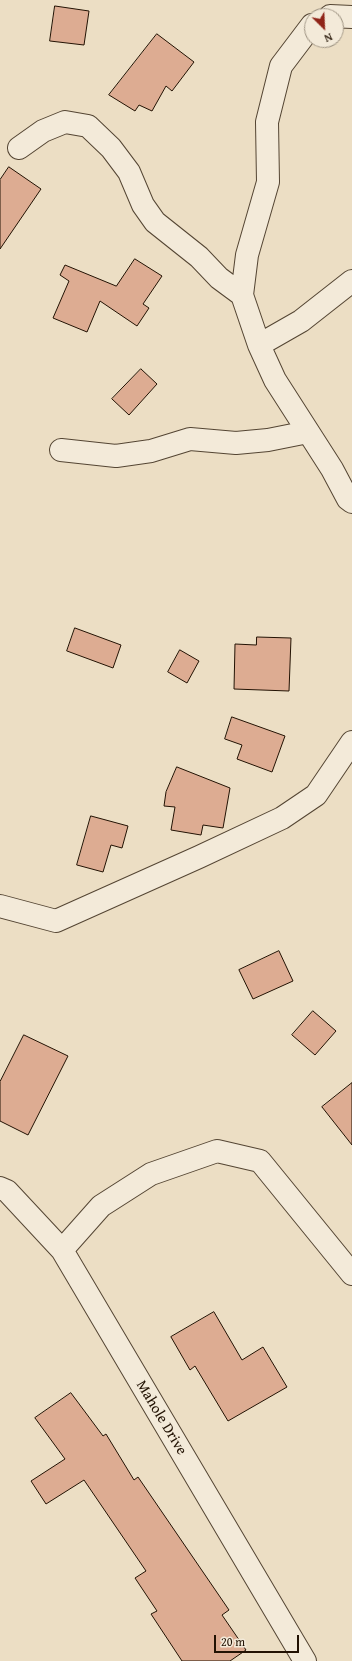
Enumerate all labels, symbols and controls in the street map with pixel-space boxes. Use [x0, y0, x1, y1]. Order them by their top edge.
north arrow [304, 8, 344, 48]
text: N [322, 29, 335, 47]
street label: Mahole Drive [132, 1378, 190, 1458]
scale bar [216, 1627, 301, 1653]
text: 20 m [221, 1633, 245, 1650]

